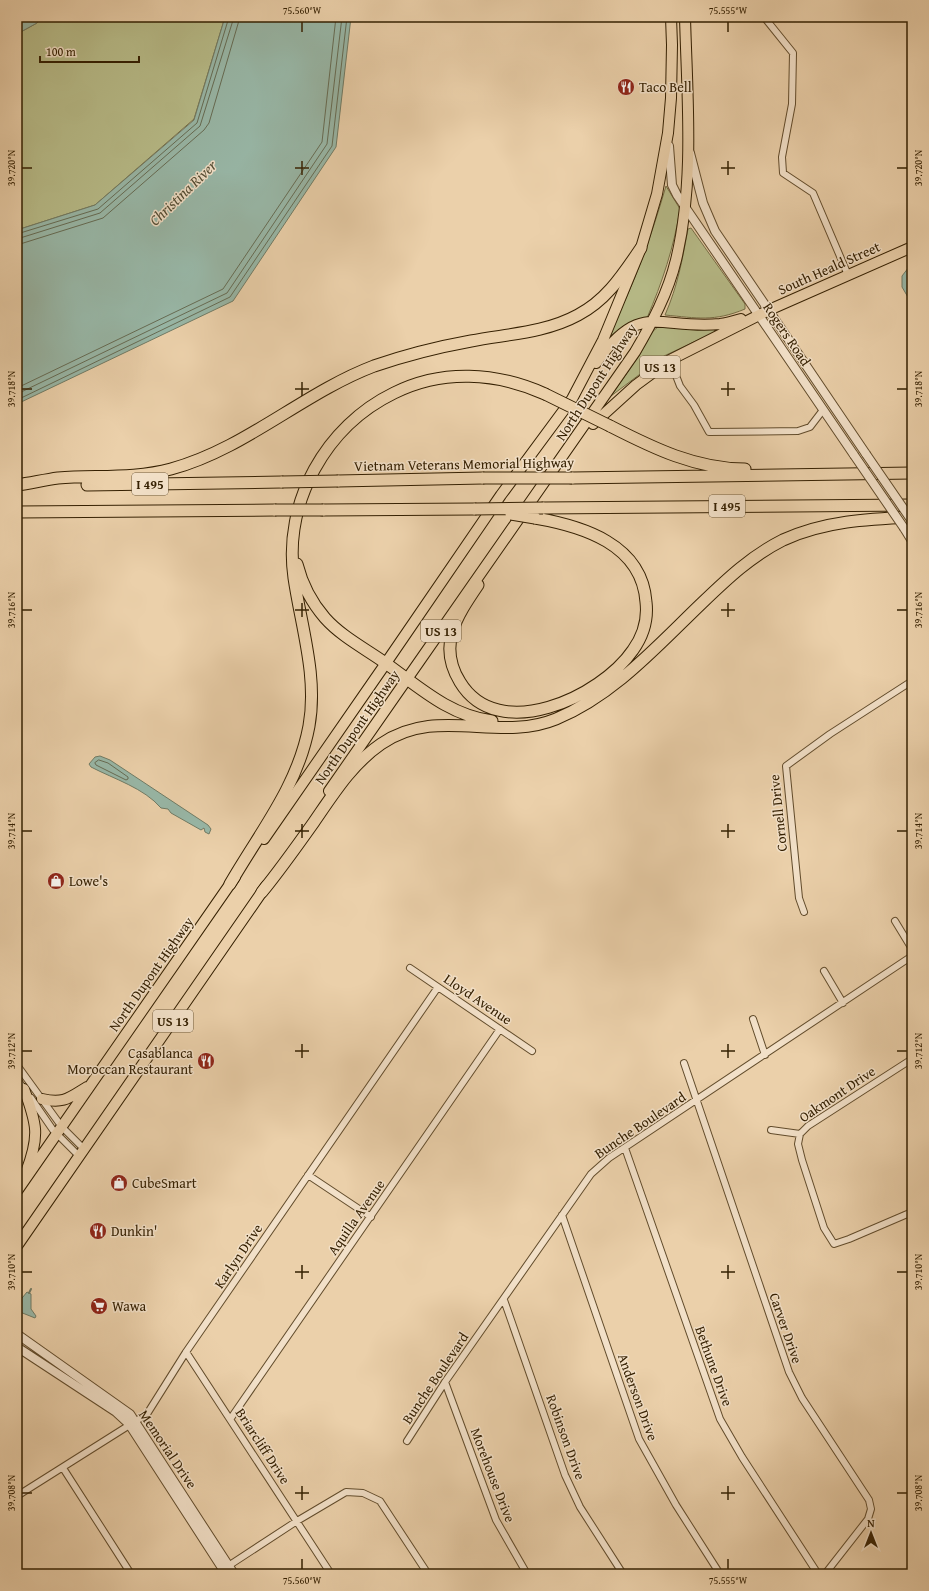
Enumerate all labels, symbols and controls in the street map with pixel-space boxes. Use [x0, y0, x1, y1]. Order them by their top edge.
text: 75.560°W [283, 3, 322, 18]
text: 75.555°W [709, 3, 748, 18]
scale bar [40, 38, 139, 64]
text: 100 m [46, 43, 76, 60]
restaurant icon: Taco Bell [616, 77, 636, 97]
place label: Taco Bell [639, 77, 692, 97]
text: 39.720°N [4, 149, 19, 186]
text: 39.720°N [911, 149, 926, 186]
water label: Christina River [144, 155, 221, 230]
street label: South Heald Street [775, 237, 883, 299]
street label: Rogers Road [758, 298, 816, 370]
street label: North Dupont Highway [551, 320, 641, 444]
road number: US 13 [640, 356, 680, 378]
text: 39.718°N [4, 370, 19, 407]
text: 39.718°N [911, 370, 926, 407]
street label: Vietnam Veterans Memorial Highway [354, 452, 574, 476]
road number: I 495 [132, 473, 168, 495]
road number: I 495 [709, 495, 745, 517]
text: 39.716°N [4, 591, 19, 628]
text: 39.716°N [911, 591, 926, 628]
road number: US 13 [421, 620, 461, 642]
street label: North Dupont Highway [310, 666, 404, 788]
street label: Cornell Drive [764, 773, 792, 852]
text: 39.714°N [4, 812, 19, 849]
text: 39.714°N [911, 812, 926, 849]
shop icon: Lowe's [46, 871, 66, 891]
place label: Lowe's [69, 871, 108, 891]
street label: North Dupont Highway [104, 913, 198, 1035]
street label: Lloyd Avenue [440, 969, 516, 1029]
road number: US 13 [153, 1010, 193, 1032]
text: 39.712°N [4, 1032, 19, 1069]
text: 39.712°N [911, 1032, 926, 1069]
place label: Casablanca Moroccan Restaurant [67, 1043, 193, 1079]
restaurant icon: Casablanca Moroccan Restaurant [196, 1051, 216, 1071]
street label: Oakmont Drive [795, 1061, 879, 1127]
street label: Bunche Boulevard [590, 1087, 690, 1163]
shop icon: CubeSmart [109, 1173, 129, 1193]
place label: CubeSmart [132, 1173, 197, 1193]
street label: Aquilla Avenue [323, 1175, 390, 1259]
street label: Karlyn Drive [209, 1219, 267, 1292]
restaurant icon: Dunkin' [88, 1221, 108, 1241]
place label: Dunkin' [111, 1221, 157, 1241]
text: 39.710°N [4, 1253, 19, 1290]
text: 39.710°N [911, 1253, 926, 1290]
street label: Carver Drive [765, 1290, 808, 1366]
supermarket icon: Wawa [89, 1296, 109, 1316]
place label: Wawa [112, 1296, 146, 1316]
street label: Bethune Drive [690, 1323, 738, 1409]
street label: Bunche Boulevard [397, 1328, 473, 1428]
street label: Anderson Drive [613, 1351, 663, 1444]
street label: Robinson Drive [541, 1392, 591, 1483]
street label: Briarcliff Drive [231, 1404, 295, 1488]
street label: Memorial Drive [134, 1406, 202, 1493]
street label: Morehouse Drive [466, 1425, 520, 1526]
text: 39.708°N [4, 1474, 19, 1511]
text: 39.708°N [911, 1474, 926, 1511]
north arrow [851, 1513, 891, 1553]
text: N [867, 1515, 875, 1531]
text: 75.560°W [283, 1573, 322, 1588]
text: 75.555°W [709, 1573, 748, 1588]

